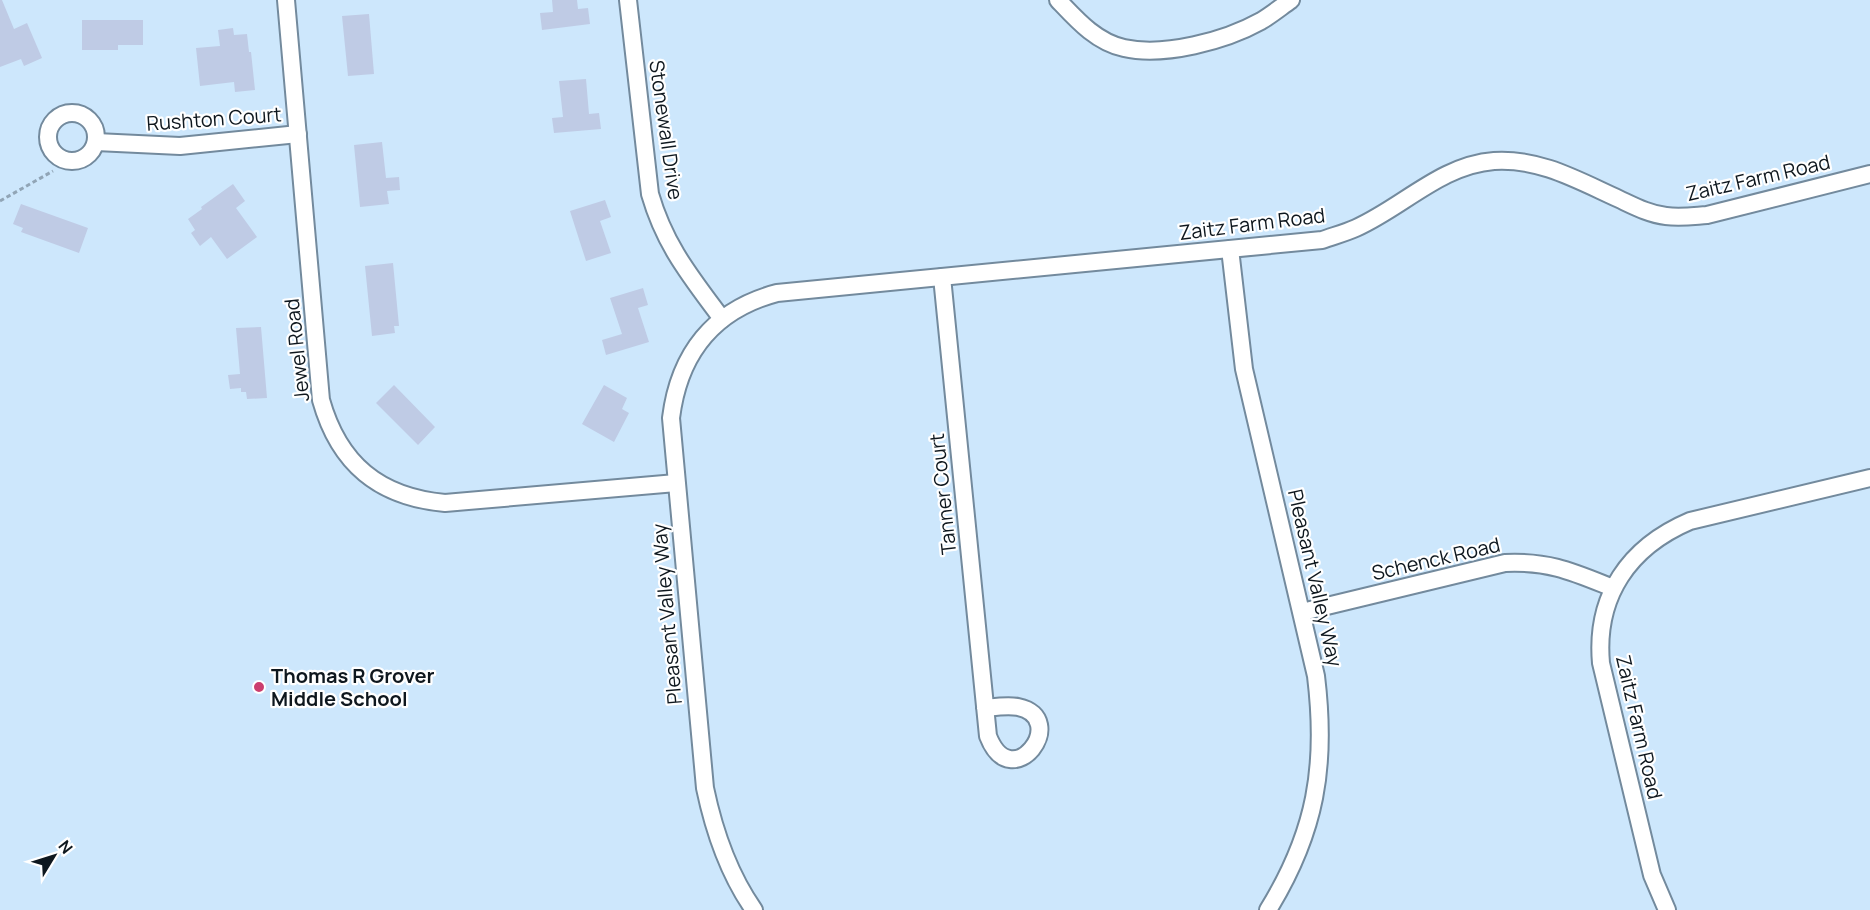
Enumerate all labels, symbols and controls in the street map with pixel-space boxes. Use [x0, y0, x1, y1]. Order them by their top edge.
street label: Stonewall Drive [643, 58, 690, 202]
street label: Rushton Court [145, 100, 282, 137]
street label: Zaitz Farm Road [1683, 148, 1833, 207]
street label: Zaitz Farm Road [1177, 201, 1327, 246]
street label: Jewel Road [278, 297, 315, 403]
street label: Tanner Court [923, 432, 962, 556]
street label: Pleasant Valley Way [1282, 486, 1349, 670]
street label: Pleasant Valley Way [645, 522, 688, 706]
street label: Schenck Road [1369, 531, 1503, 586]
street label: Zaitz Farm Road [1610, 652, 1669, 802]
place label: Thomas R Grover Middle School [271, 662, 435, 712]
marker: Thomas R Grover Middle School [252, 680, 266, 694]
north arrow [24, 826, 84, 886]
text: N [54, 835, 78, 858]

